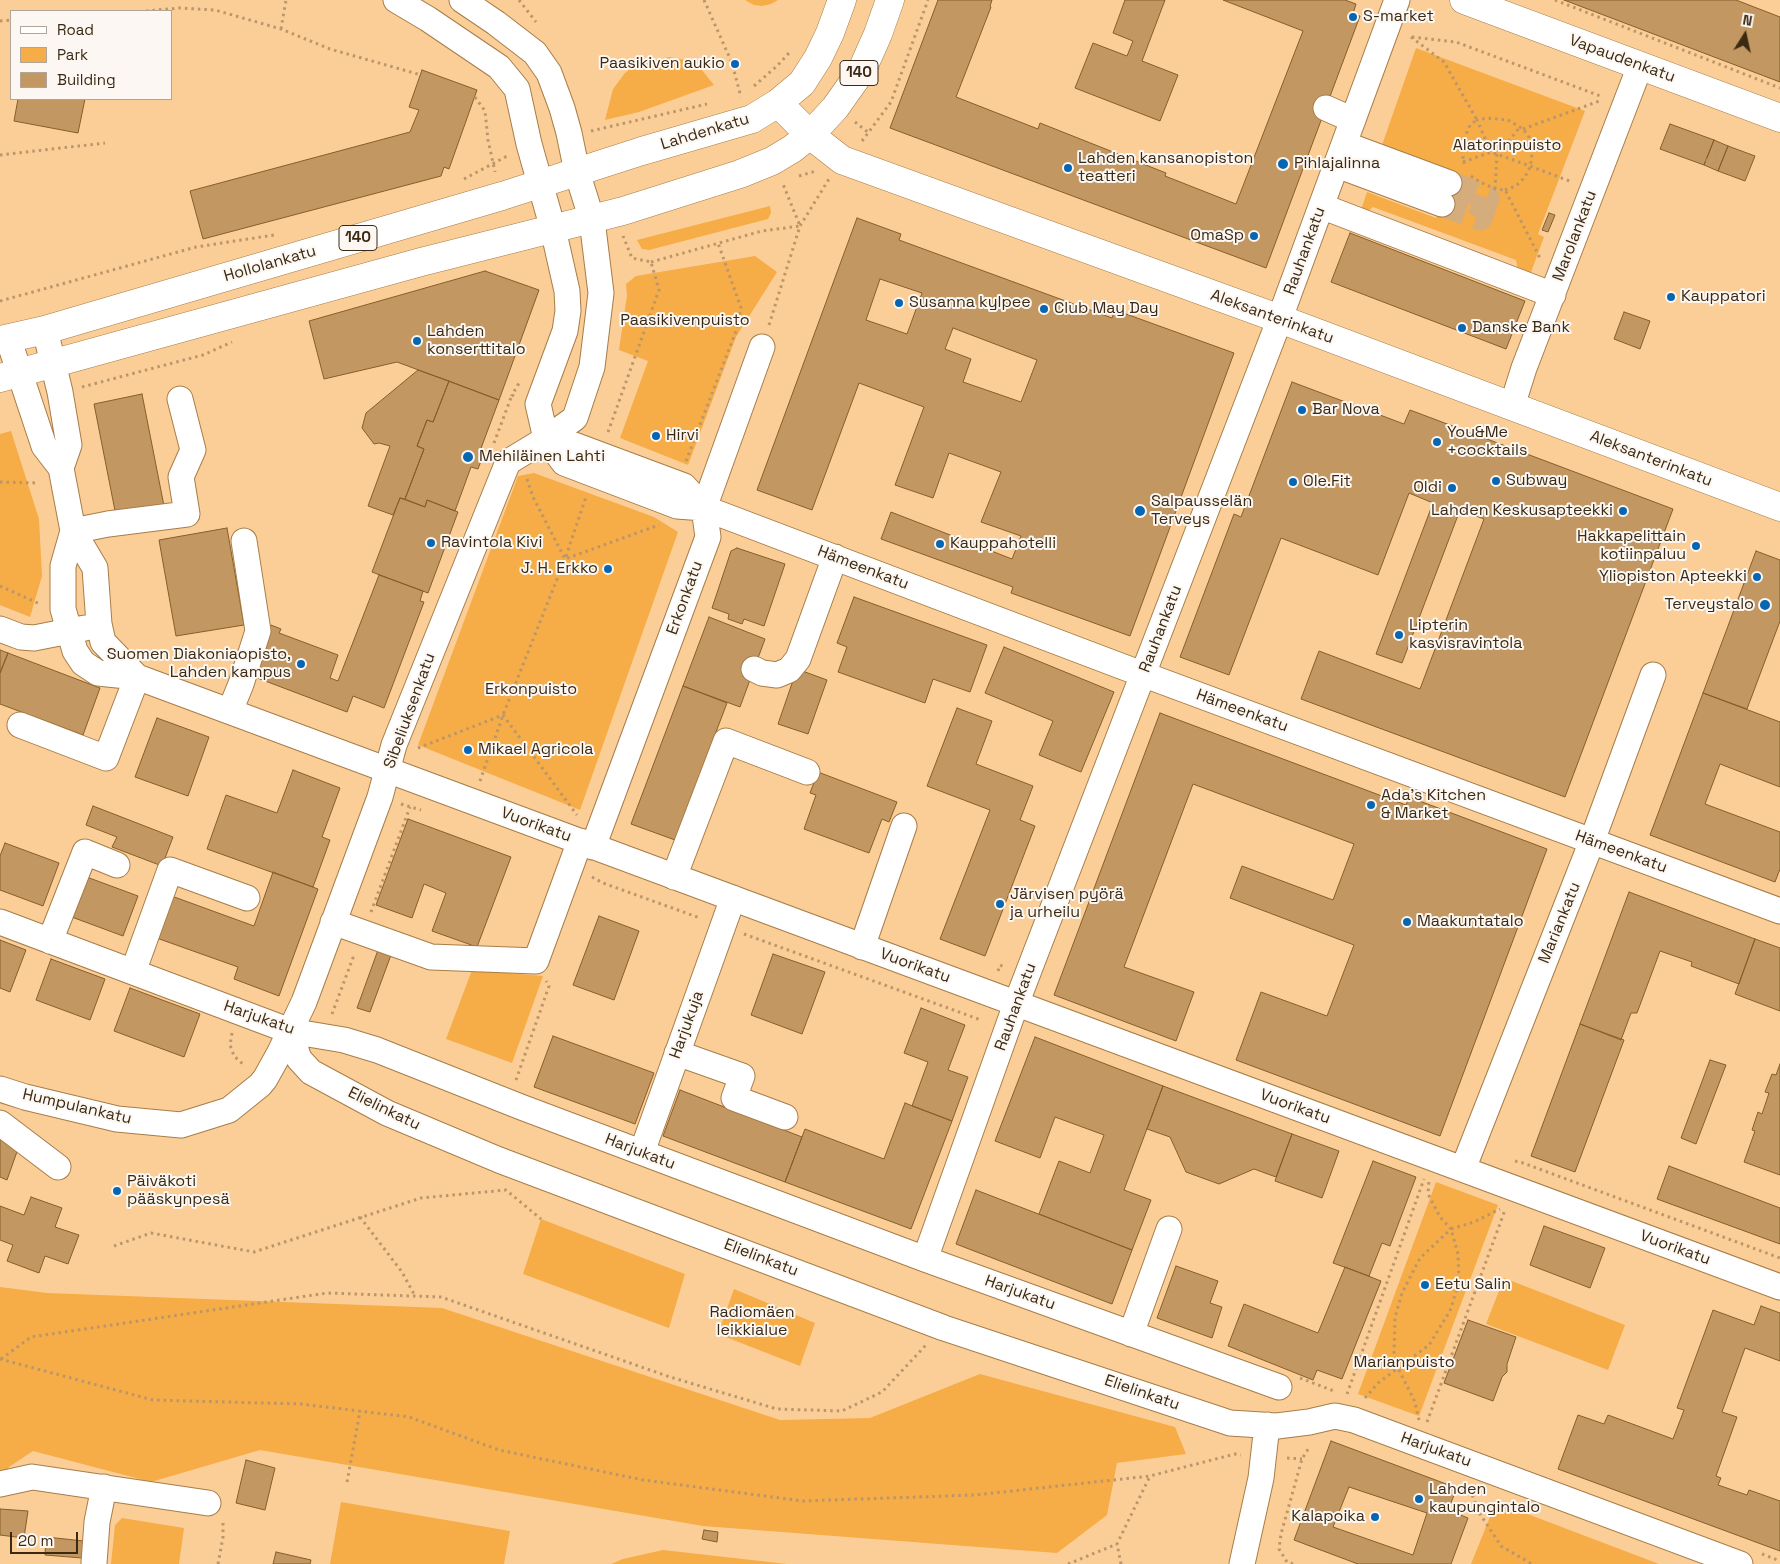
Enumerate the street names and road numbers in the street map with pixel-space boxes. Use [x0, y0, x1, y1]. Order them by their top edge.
street label: Vapaudenkatu [1566, 31, 1678, 87]
road number: 140 [840, 60, 878, 86]
street label: Lahdenkatu [658, 109, 752, 155]
street label: Marolankatu [1549, 188, 1601, 284]
street label: Rauhankatu [1280, 205, 1330, 297]
road number: 140 [339, 226, 377, 250]
street label: Hollolankatu [222, 242, 318, 286]
street label: Aleksanterinkatu [1208, 286, 1336, 348]
street label: Aleksanterinkatu [1587, 427, 1715, 491]
street label: Hämeenkatu [815, 542, 911, 594]
street label: Erkonkatu [663, 558, 707, 638]
street label: Rauhankatu [1136, 583, 1186, 675]
street label: Sibeliuksenkatu [380, 651, 440, 771]
street label: Hämeenkatu [1193, 685, 1291, 737]
street label: Vuorikatu [498, 803, 574, 847]
street label: Hämeenkatu [1572, 826, 1670, 878]
street label: Mariankatu [1535, 879, 1585, 967]
street label: Vuorikatu [877, 944, 953, 988]
street label: Rauhankatu [991, 961, 1041, 1053]
street label: Harjukuja [666, 988, 708, 1062]
street label: Harjukatu [221, 997, 297, 1039]
street label: Elielinkatu [345, 1083, 423, 1135]
street label: Humpulankatu [21, 1085, 133, 1129]
street label: Vuorikatu [1257, 1085, 1333, 1129]
street label: Harjukatu [602, 1130, 678, 1174]
street label: Vuorikatu [1637, 1226, 1713, 1270]
street label: Elielinkatu [721, 1235, 801, 1281]
street label: Harjukatu [982, 1271, 1058, 1315]
street label: Elielinkatu [1102, 1371, 1182, 1415]
street label: Harjukatu [1398, 1428, 1474, 1472]

